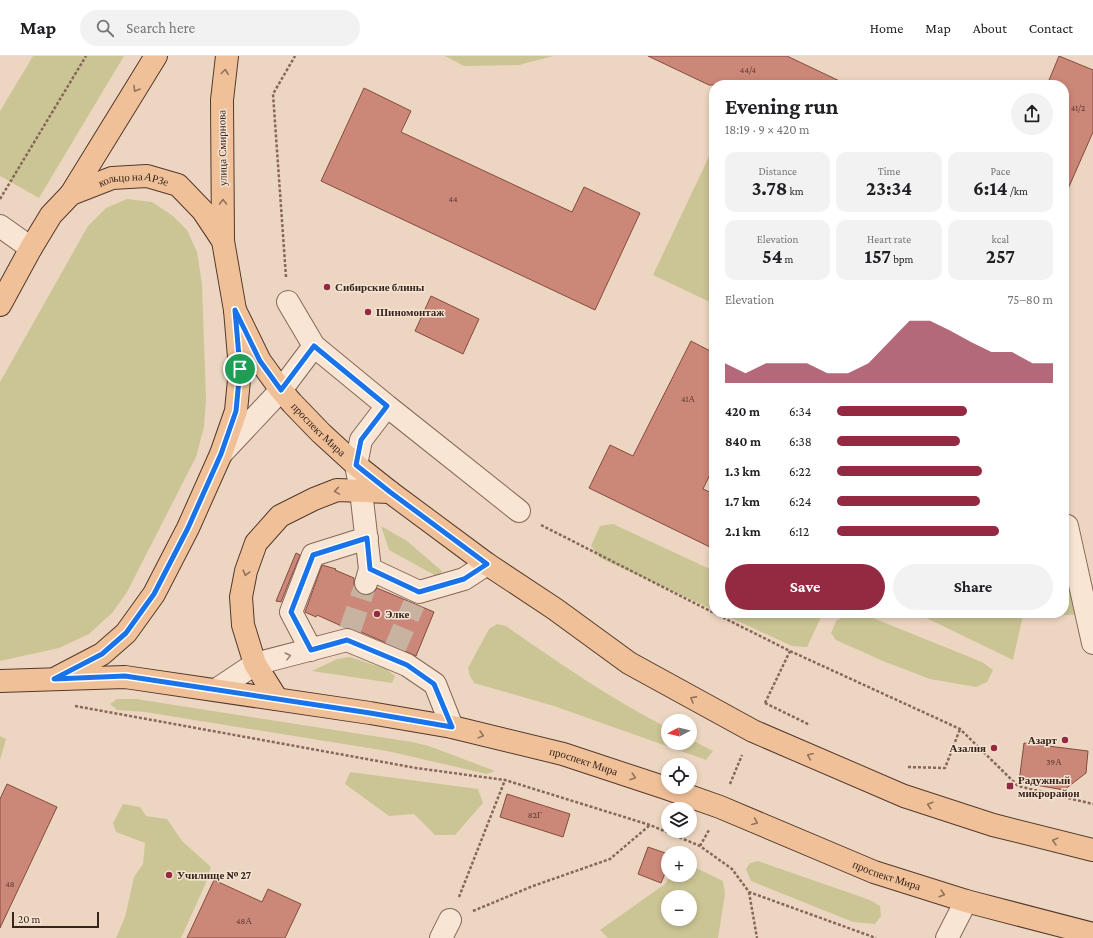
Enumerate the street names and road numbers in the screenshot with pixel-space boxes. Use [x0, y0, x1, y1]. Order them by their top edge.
street label: улица Смирнова [215, 110, 229, 186]
street label: кольцо на АРЗе [97, 170, 170, 189]
street label: проспект Мира [289, 400, 348, 459]
street label: проспект Мира [548, 745, 619, 778]
street label: проспект Мира [851, 858, 922, 892]

